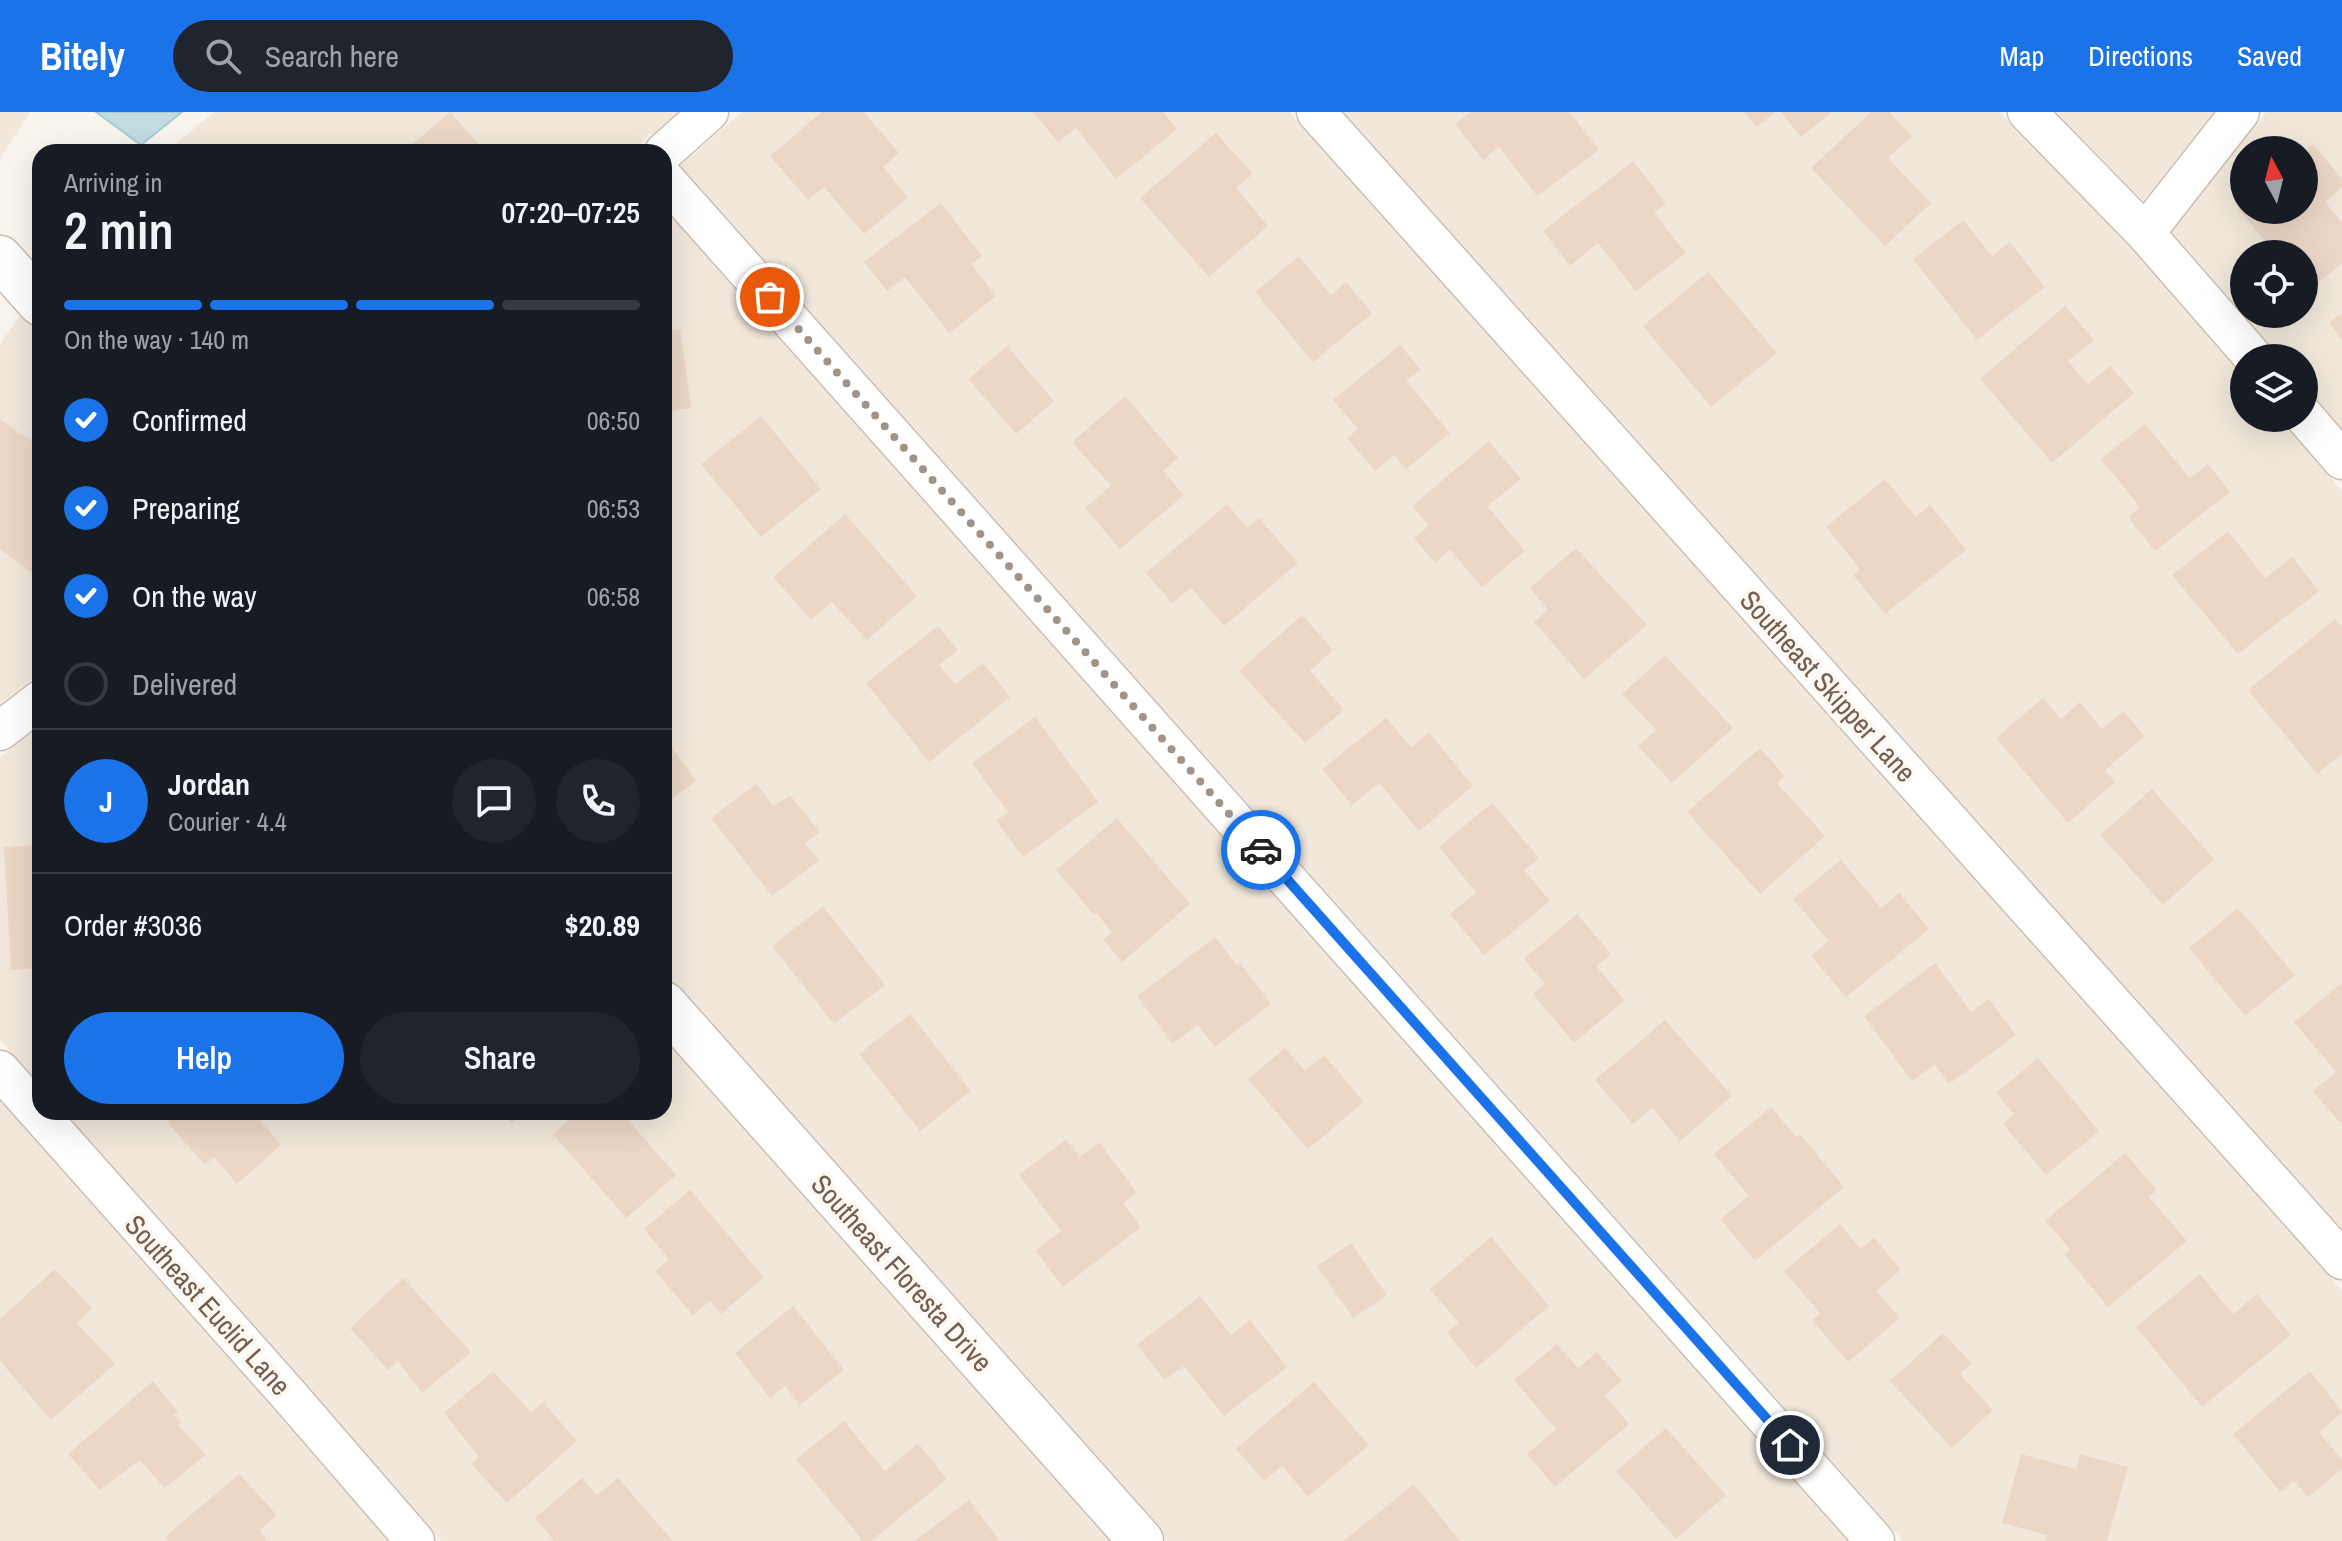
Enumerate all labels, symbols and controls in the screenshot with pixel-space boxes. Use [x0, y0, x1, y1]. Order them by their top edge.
search box [173, 20, 733, 92]
text: Bitely [40, 31, 125, 82]
icon: search [201, 34, 245, 78]
text: Search here [265, 36, 399, 76]
text: Map [2000, 37, 2044, 75]
text: Directions [2088, 37, 2193, 75]
text: Saved [2237, 37, 2302, 75]
north arrow [2230, 136, 2318, 224]
map controls [2230, 136, 2318, 432]
text: Arriving in [64, 165, 162, 200]
text: 07:20–07:25 [501, 192, 640, 232]
text: 2 min [64, 195, 174, 265]
button: locate [2230, 240, 2318, 328]
pin [736, 263, 804, 331]
icon: bag [748, 275, 792, 319]
text: On the way · 140 m [64, 322, 249, 357]
button: layers [2230, 344, 2318, 432]
icon: check [64, 398, 108, 442]
text: Confirmed [132, 400, 247, 440]
text: 06:50 [587, 403, 640, 438]
icon: check [64, 486, 108, 530]
text: Preparing [132, 488, 240, 528]
text: 06:53 [587, 491, 640, 526]
icon: check [64, 574, 108, 618]
text: On the way [132, 576, 256, 616]
text: 06:58 [587, 579, 640, 614]
street label: Southeast Skipper Lane [1731, 582, 1925, 790]
text: Delivered [132, 664, 237, 704]
button: chat [452, 759, 536, 843]
button: phone [556, 759, 640, 843]
text: Jordan [168, 764, 250, 804]
text: J [99, 781, 113, 821]
text: Courier · 4.4 [168, 804, 287, 839]
courier [1221, 810, 1301, 890]
icon: car [1239, 828, 1283, 872]
text: Order #3036 [64, 905, 202, 945]
text: $20.89 [565, 905, 640, 945]
button: Help [64, 1012, 344, 1104]
button: Share [360, 1012, 640, 1104]
street label: Southeast Floresta Drive [803, 1166, 1001, 1380]
street label: Southeast Euclid Lane [117, 1206, 299, 1404]
pin [1756, 1411, 1824, 1479]
icon: home [1768, 1423, 1812, 1467]

